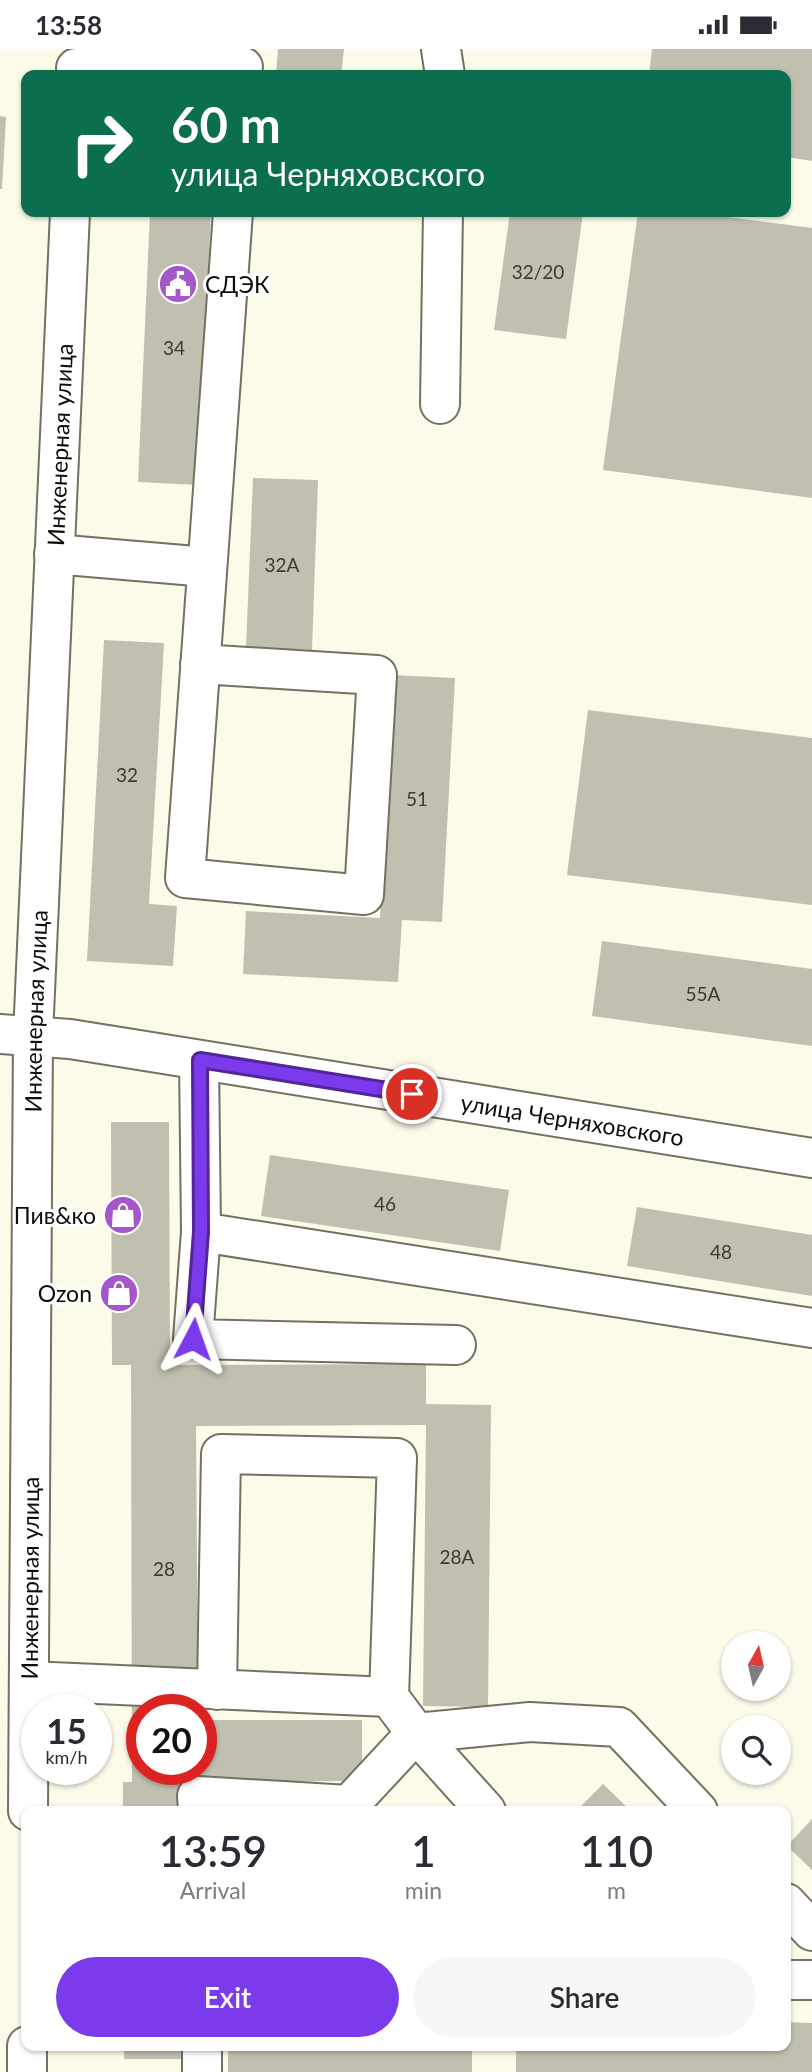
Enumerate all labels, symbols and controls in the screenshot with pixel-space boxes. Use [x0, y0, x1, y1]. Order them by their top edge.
text: 13:58 [35, 9, 102, 41]
text: 60 m [171, 95, 281, 153]
icon: right [56, 98, 147, 189]
text: улица Черняховского [171, 154, 485, 193]
house number: 32/20 [512, 260, 564, 283]
public building icon: СДЭК [157, 263, 199, 305]
place label: СДЭК [205, 270, 270, 298]
house number: 34 [163, 336, 185, 359]
street label: Инженерная улица [41, 343, 78, 546]
house number: 32А [265, 553, 300, 576]
house number: 32 [116, 763, 138, 786]
house number: 51 [406, 787, 428, 810]
street label: Инженерная улица [19, 909, 53, 1112]
house number: 55А [686, 982, 721, 1005]
pin [382, 1064, 442, 1124]
icon: arrive [393, 1075, 431, 1113]
street label: улица Черняховского [459, 1088, 686, 1151]
house number: 46 [374, 1192, 396, 1215]
shop icon: Пив&ко [102, 1194, 144, 1236]
place label: Пив&ко [14, 1201, 96, 1229]
house number: 48 [710, 1240, 732, 1263]
shop icon: Ozon [98, 1272, 140, 1314]
place label: Ozon [38, 1279, 92, 1307]
position arrow [156, 1302, 230, 1376]
street label: Инженерная улица [15, 1477, 44, 1679]
house number: 28А [440, 1545, 475, 1568]
house number: 28 [153, 1557, 175, 1580]
north arrow [721, 1631, 791, 1701]
map controls [721, 1631, 791, 1785]
speed limit sign: 20 [126, 1694, 217, 1785]
text: 15 [46, 1709, 87, 1751]
button: search [721, 1715, 791, 1785]
text: km/h [45, 1746, 88, 1768]
text: 13:59 [159, 1826, 267, 1876]
text: 1 [411, 1826, 436, 1876]
text: 110 [580, 1826, 653, 1876]
text: Arrival [180, 1876, 246, 1904]
text: min [405, 1876, 442, 1904]
text: m [607, 1876, 626, 1904]
button: Exit [56, 1957, 399, 2037]
button: Share [413, 1957, 756, 2037]

